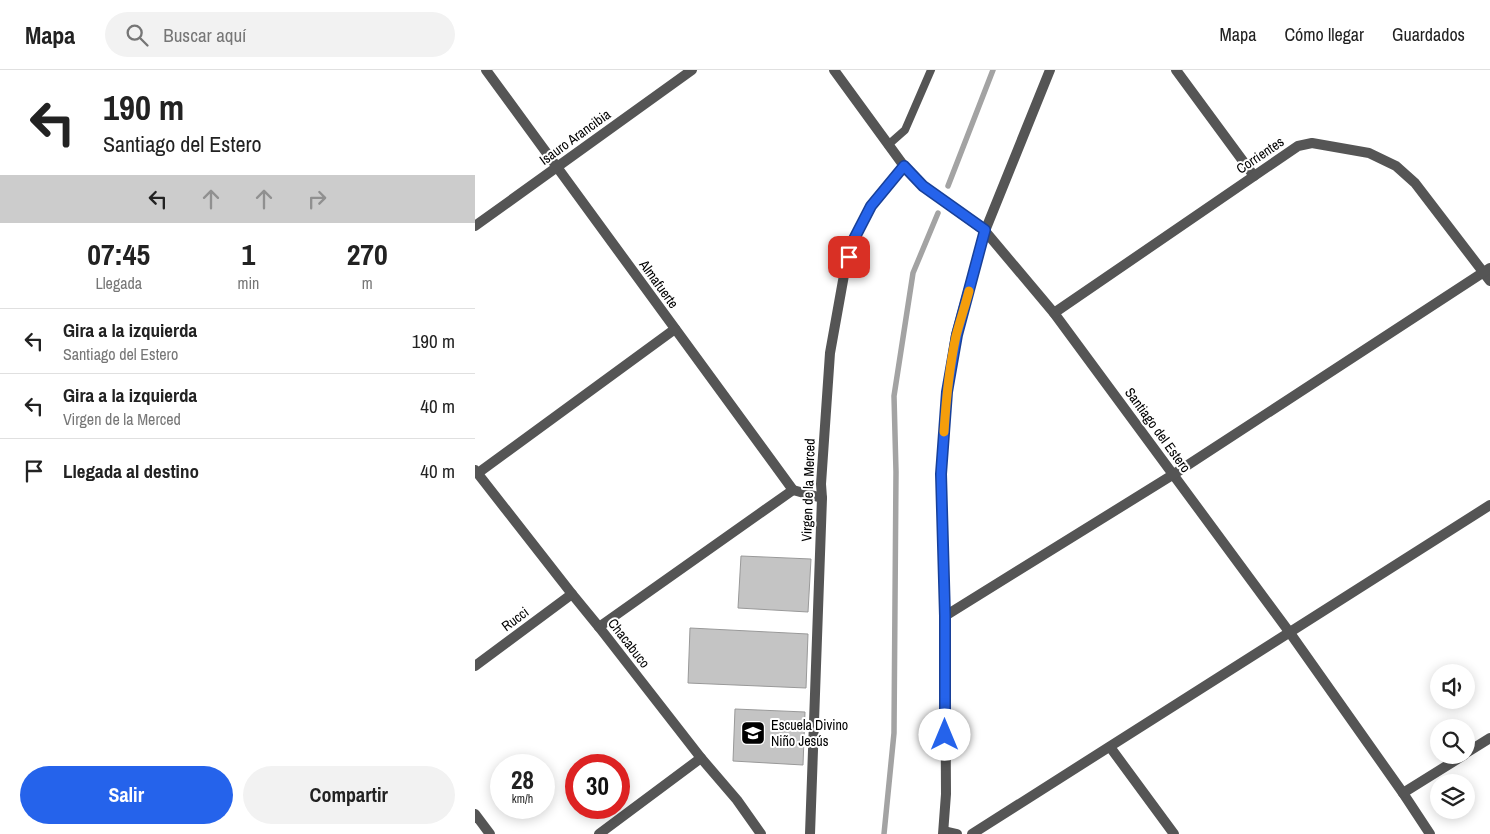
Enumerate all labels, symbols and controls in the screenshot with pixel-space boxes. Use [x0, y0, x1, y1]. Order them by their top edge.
search box [105, 12, 455, 57]
text: Mapa [25, 19, 75, 51]
icon: search [123, 21, 151, 49]
text: Buscar aquí [163, 22, 246, 48]
text: Mapa [1219, 22, 1256, 47]
text: Cómo llegar [1284, 22, 1364, 47]
text: Guardados [1392, 22, 1465, 47]
text: 190 m [103, 84, 184, 131]
icon: left [20, 90, 85, 155]
street label: Isauro Arancibia [536, 105, 615, 169]
text: Santiago del Estero [103, 129, 261, 159]
street label: Corrientes [1233, 132, 1287, 177]
icon: left [144, 185, 172, 213]
icon: ahead [197, 185, 225, 213]
icon: ahead [250, 185, 278, 213]
icon: right [303, 185, 331, 213]
text: 07:45 [87, 234, 150, 274]
text: 1 [242, 234, 255, 274]
text: 270 [347, 234, 388, 274]
pin [828, 236, 870, 278]
icon: arrive [835, 243, 863, 271]
street label: Almafuerte [635, 255, 683, 312]
text: Llegada [95, 272, 142, 294]
text: min [237, 272, 259, 294]
text: m [362, 272, 373, 294]
text: Gira a la izquierda [63, 317, 197, 343]
icon: left [20, 327, 48, 355]
text: 190 m [412, 328, 455, 354]
text: Santiago del Estero [63, 343, 178, 365]
text: Gira a la izquierda [63, 382, 197, 408]
street label: Santiago del Estero [1121, 384, 1195, 476]
icon: left [20, 392, 48, 420]
text: 40 m [420, 393, 455, 419]
text: Virgen de la Merced [63, 408, 181, 430]
street label: Virgen de la Merced [797, 438, 819, 542]
icon: arrive [20, 457, 48, 485]
text: Llegada al destino [63, 458, 199, 484]
text: 40 m [420, 458, 455, 484]
street label: Rucci [498, 603, 532, 635]
street label: Chacabuco [604, 615, 654, 671]
map controls [1430, 664, 1475, 819]
button: sound [1430, 664, 1475, 709]
position arrow [918, 708, 970, 760]
place label: Escuela Divino Niño Jesús [771, 716, 848, 750]
button: search [1430, 719, 1475, 764]
school or university icon: Escuela Divino Niño Jesús [740, 720, 766, 746]
speed limit sign: 30 [565, 754, 630, 819]
text: 28 [511, 763, 534, 797]
button: Salir [20, 766, 233, 824]
button: Compartir [243, 766, 455, 824]
button: layers [1430, 774, 1475, 819]
text: km/h [512, 791, 533, 807]

